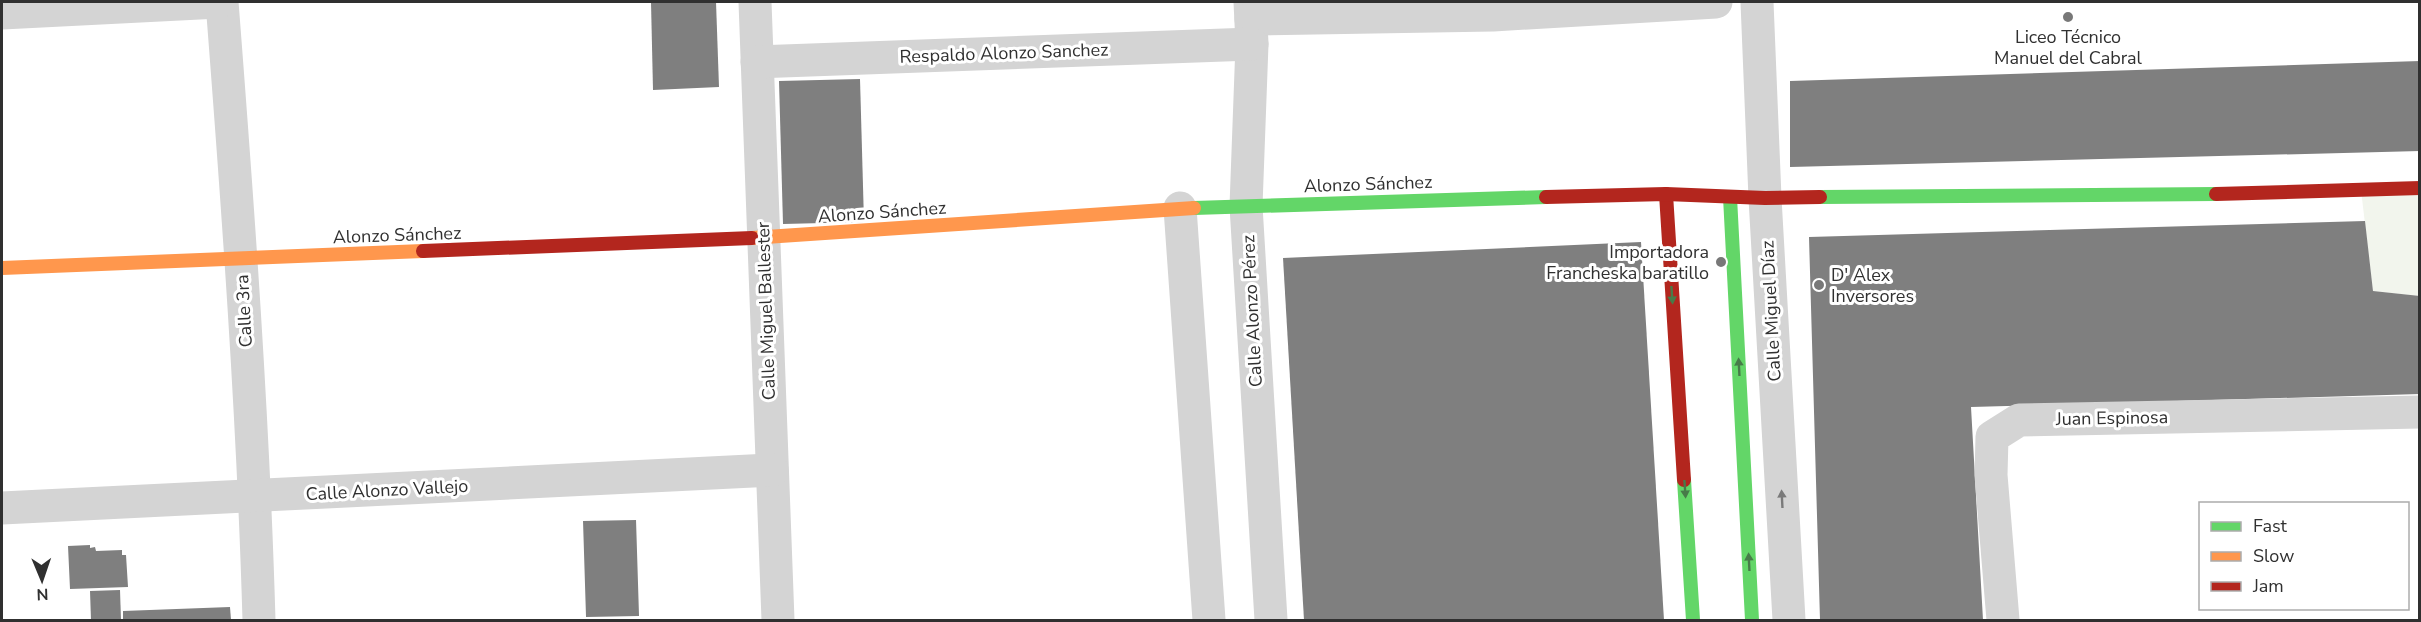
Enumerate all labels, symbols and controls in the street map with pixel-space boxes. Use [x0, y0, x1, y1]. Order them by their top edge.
marker: Liceo Técnico Manuel del Cabral [2061, 10, 2075, 24]
place label: Liceo Técnico Manuel del Cabral [1994, 25, 2143, 70]
street label: Respaldo Alonzo Sanchez [899, 37, 1109, 69]
street label: Alonzo Sánchez [1303, 170, 1433, 198]
street label: Alonzo Sánchez [817, 196, 947, 228]
street label: Alonzo Sánchez [332, 221, 462, 249]
street label: Calle Miguel Ballester [751, 221, 781, 401]
street label: Calle Alonzo Pérez [1236, 234, 1268, 388]
place label: Importadora Francheska baratillo [1546, 240, 1709, 285]
street label: Calle Miguel Díaz [1755, 240, 1787, 382]
marker: Importadora Francheska baratillo [1714, 255, 1728, 269]
place label: D' Alex Inversores [1831, 263, 1914, 308]
street label: Calle 3ra [230, 274, 258, 348]
marker: D' Alex Inversores [1812, 278, 1826, 292]
one-way arrow [1668, 285, 1677, 304]
one-way arrow [1734, 358, 1743, 377]
street label: Juan Espinosa [2055, 405, 2168, 431]
street label: Calle Alonzo Vallejo [305, 474, 469, 506]
one-way arrow [1680, 480, 1689, 499]
one-way arrow [1777, 490, 1786, 509]
legend [2199, 502, 2409, 610]
text: Fast [2253, 514, 2288, 538]
text: Slow [2253, 544, 2294, 568]
north arrow [12, 550, 72, 610]
one-way arrow [1744, 553, 1753, 572]
text: Jam [2252, 574, 2284, 598]
text: N [36, 583, 49, 605]

